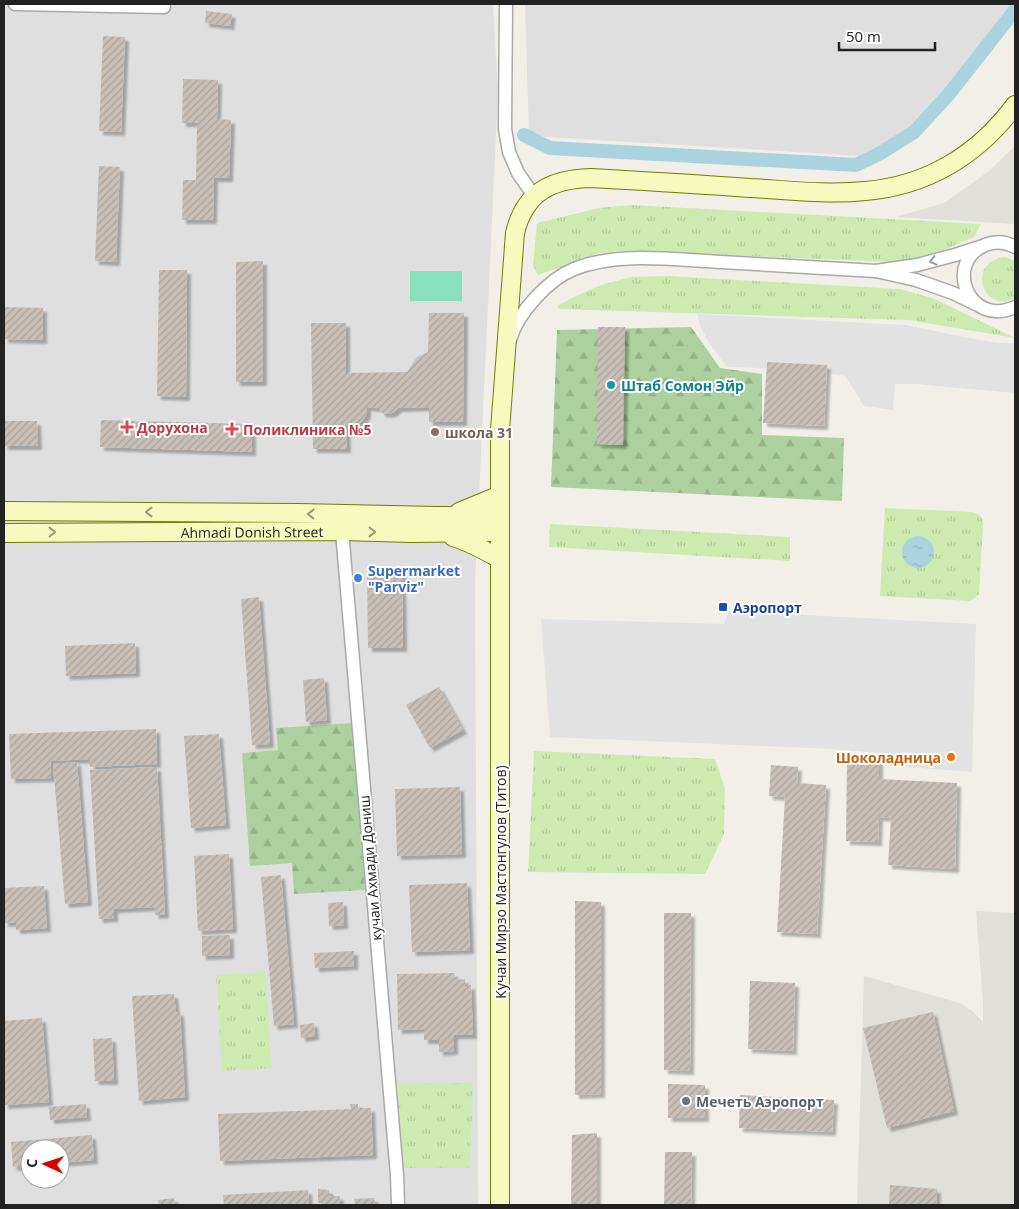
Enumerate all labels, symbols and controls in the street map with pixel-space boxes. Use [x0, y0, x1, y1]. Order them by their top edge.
scale bar [839, 20, 935, 52]
text: 50 m [846, 26, 881, 46]
one-way arrow [929, 255, 938, 266]
place label: Штаб Сомон Эйр [621, 376, 744, 395]
marker: Штаб Сомон Эйр [605, 379, 617, 391]
place label: Дорухона [137, 418, 208, 437]
place label: Поликлиника №5 [243, 420, 372, 439]
marker: Дорухона [121, 421, 133, 433]
marker: Поликлиника №5 [225, 422, 239, 436]
place label: школа 31 [445, 423, 513, 442]
marker: школа 31 [429, 426, 441, 438]
one-way arrow [144, 507, 152, 518]
one-way arrow [307, 508, 315, 519]
street label: Ahmadi Donish Street [181, 522, 323, 541]
one-way arrow [49, 527, 57, 537]
one-way arrow [369, 527, 377, 537]
place label: Supermarket "Parviz" [368, 561, 460, 596]
marker: Supermarket "Parviz" [352, 572, 364, 584]
place label: Аэропорт [733, 598, 802, 617]
marker: Аэропорт [717, 601, 729, 613]
place label: Шоколадница [836, 748, 941, 767]
marker: Шоколадница [945, 751, 957, 763]
street label: Кучаи Мирзо Мастонгулов (Титов) [491, 765, 510, 999]
street label: кучаи Ахмади Дониш [354, 794, 386, 942]
place label: Мечеть Аэропорт [696, 1092, 824, 1111]
marker: Мечеть Аэропорт [680, 1095, 692, 1107]
north arrow [20, 1139, 70, 1189]
text: С [22, 1158, 41, 1168]

